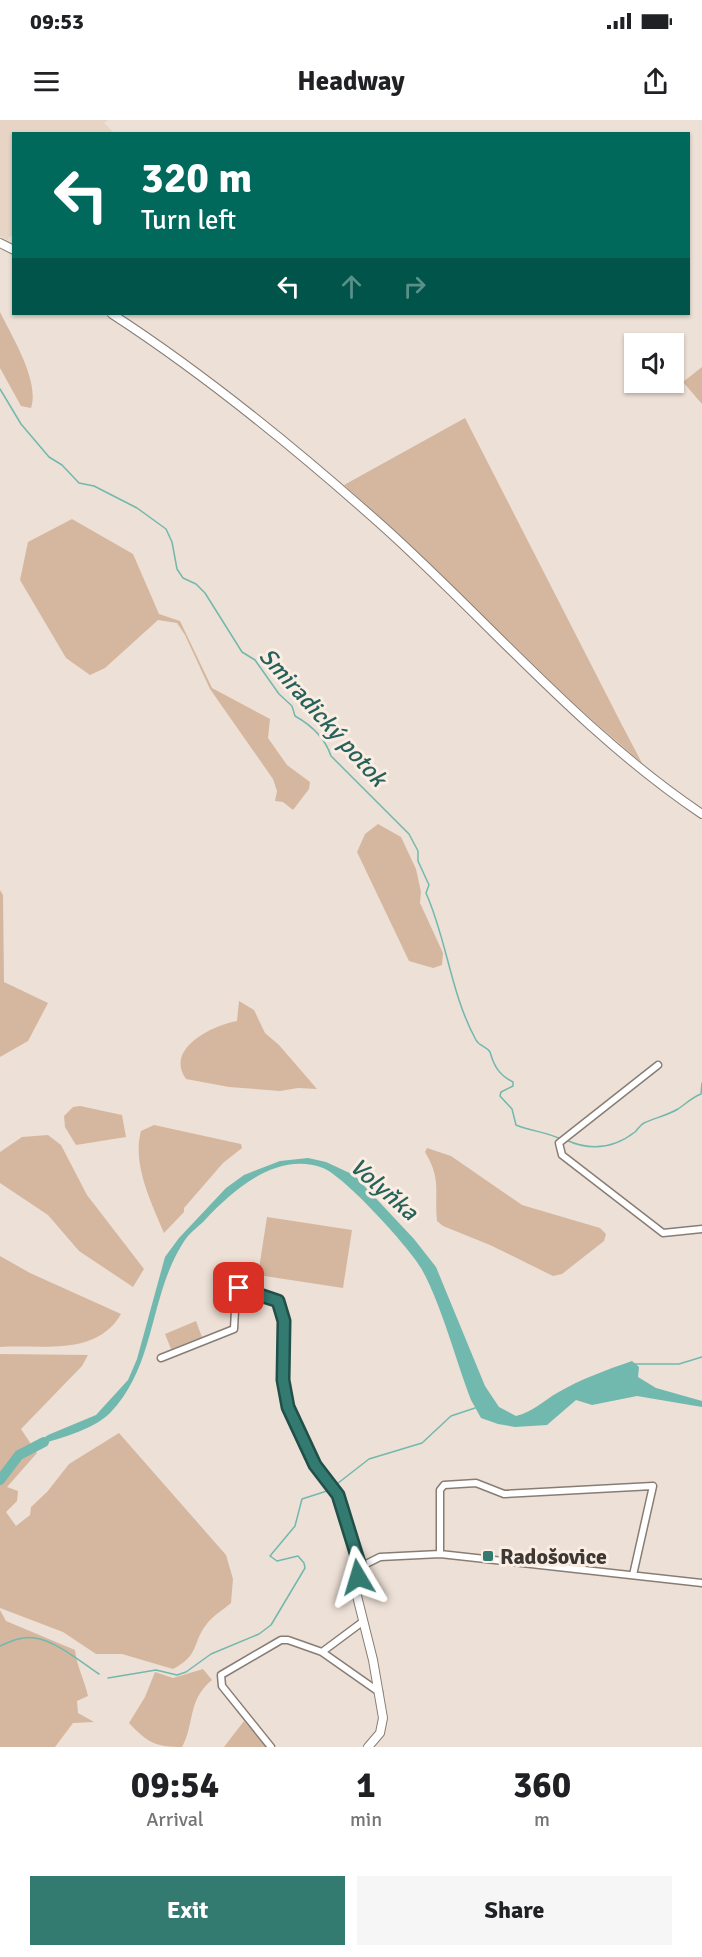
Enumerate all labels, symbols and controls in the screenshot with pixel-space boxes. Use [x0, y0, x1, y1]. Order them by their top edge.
text: 09:53 [30, 8, 84, 35]
icon: menu [30, 65, 63, 98]
text: Headway [297, 65, 405, 98]
icon: share [639, 65, 672, 98]
text: 320 m [141, 153, 252, 204]
icon: left [42, 156, 120, 234]
text: Turn left [141, 204, 236, 237]
icon: left [272, 270, 305, 303]
icon: ahead [335, 270, 368, 303]
icon: right [398, 270, 431, 303]
map controls [624, 333, 684, 393]
button: sound [624, 333, 684, 393]
water label: Smiradický potok [253, 641, 394, 794]
water label: Volyňka [344, 1151, 425, 1227]
pin [213, 1262, 264, 1313]
icon: arrive [222, 1271, 255, 1304]
place label: Radošovice [500, 1543, 607, 1570]
position arrow [326, 1545, 390, 1609]
marker: Radošovice [481, 1549, 495, 1563]
text: 09:54 [131, 1763, 219, 1808]
text: 1 [356, 1763, 376, 1808]
text: 360 [513, 1763, 571, 1808]
text: Arrival [146, 1807, 204, 1832]
text: min [350, 1807, 382, 1832]
text: m [534, 1807, 550, 1832]
button: Exit [30, 1876, 345, 1945]
button: Share [357, 1876, 672, 1945]

